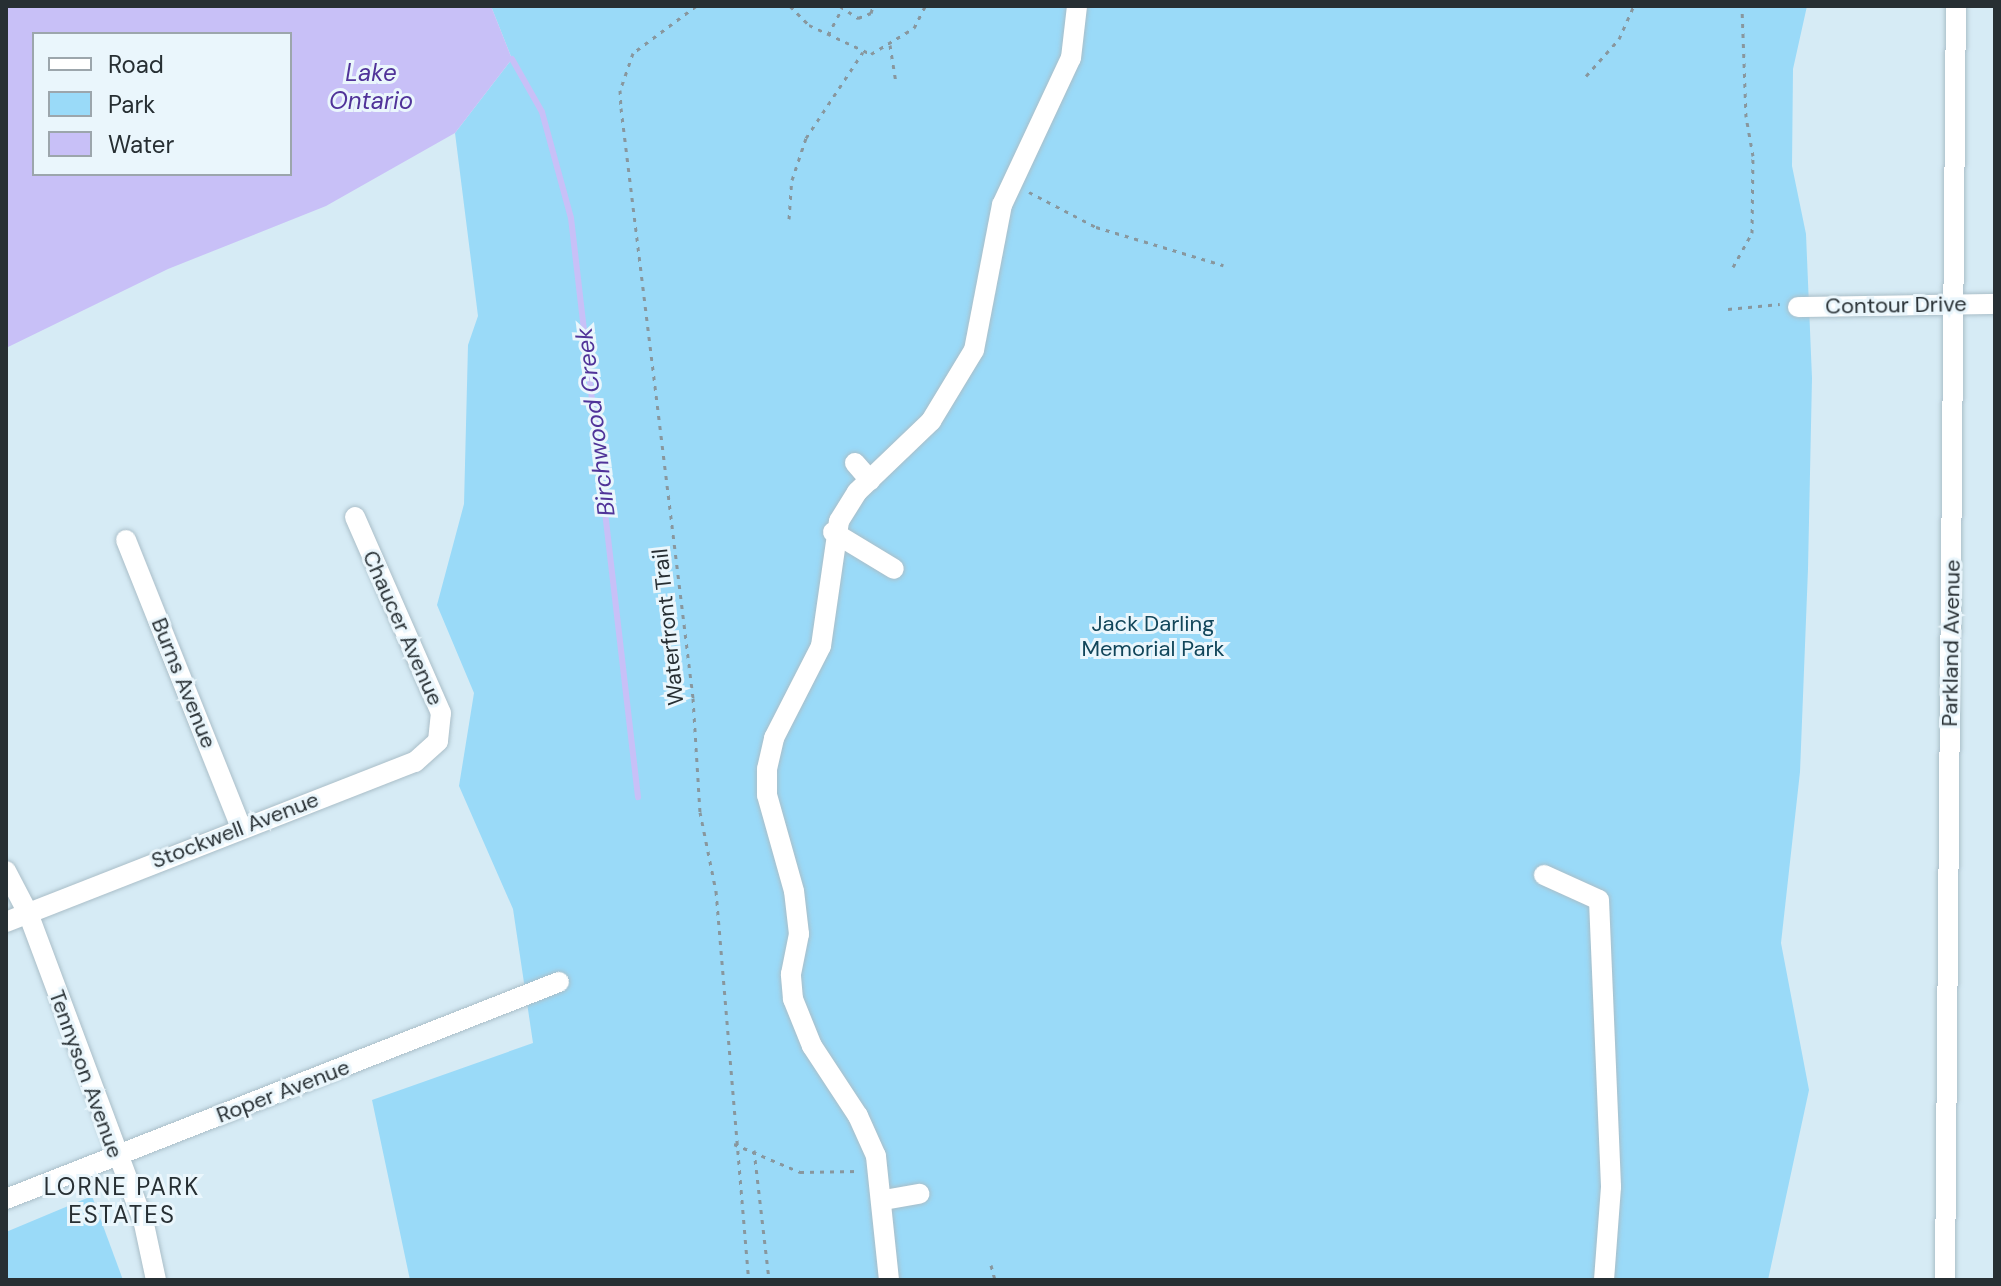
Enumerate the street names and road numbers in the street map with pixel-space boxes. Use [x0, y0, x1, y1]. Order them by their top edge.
street label: Contour Drive [1825, 291, 1967, 319]
street label: Chaucer Avenue [357, 546, 449, 710]
street label: Waterfront Trail [647, 547, 689, 707]
street label: Parkland Avenue [1936, 559, 1966, 727]
street label: Burns Avenue [146, 614, 222, 752]
street label: Stockwell Avenue [148, 786, 322, 874]
street label: Tennyson Avenue [43, 986, 129, 1162]
street label: Roper Avenue [213, 1054, 353, 1128]

